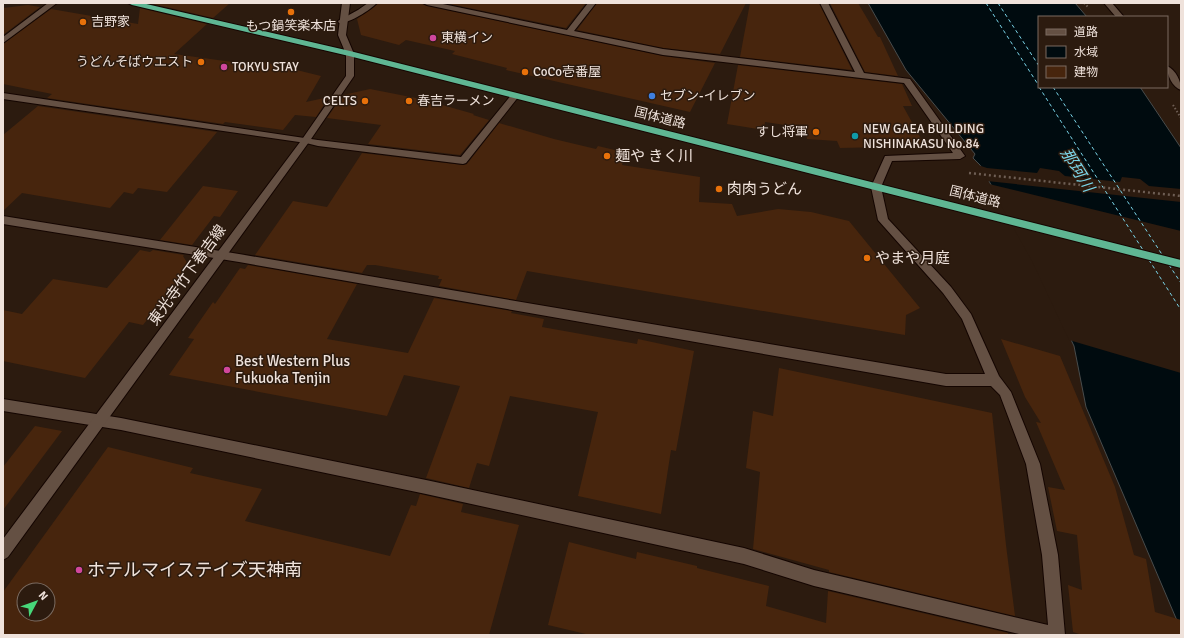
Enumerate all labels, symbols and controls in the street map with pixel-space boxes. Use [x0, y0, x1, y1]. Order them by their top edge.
marker: もつ鍋笑楽本店 [286, 7, 296, 17]
place label: 吉野家 [91, 14, 130, 30]
legend [1038, 16, 1168, 88]
marker: 吉野家 [78, 17, 88, 27]
place label: もつ鍋笑楽本店 [246, 18, 336, 34]
text: 道路 [1074, 25, 1098, 40]
place label: 東横イン [441, 30, 493, 46]
marker: 東横イン [428, 33, 438, 43]
text: 水域 [1074, 45, 1098, 60]
place label: うどんそばウエスト [76, 54, 193, 70]
marker: うどんそばウエスト [196, 57, 206, 67]
place label: TOKYU STAY [232, 59, 299, 75]
marker: TOKYU STAY [219, 62, 229, 72]
place label: CoCo壱番屋 [533, 64, 601, 80]
text: 建物 [1074, 65, 1098, 80]
marker: CoCo壱番屋 [520, 67, 530, 77]
place label: セブン-イレブン [660, 88, 756, 104]
marker: セブン-イレブン [647, 91, 657, 101]
place label: CELTS [323, 93, 357, 109]
place label: 春吉ラーメン [417, 93, 494, 109]
marker: CELTS [360, 96, 370, 106]
marker: 春吉ラーメン [404, 96, 414, 106]
street label: 国体道路 [633, 104, 687, 132]
place label: NEW GAEA BUILDING NISHINAKASU No.84 [863, 121, 984, 152]
place label: すし将軍 [756, 124, 808, 140]
marker: すし将軍 [811, 127, 821, 137]
marker: NEW GAEA BUILDING NISHINAKASU No.84 [850, 131, 860, 141]
water label: 那珂川 [1056, 144, 1099, 197]
place label: 麺や きく川 [615, 147, 693, 165]
marker: 麺や きく川 [602, 151, 612, 161]
place label: 肉肉うどん [727, 180, 802, 198]
street label: 国体道路 [948, 183, 1002, 211]
marker: 肉肉うどん [714, 184, 724, 194]
street label: 東光寺竹下春吉線 [144, 221, 230, 329]
place label: やまや月庭 [875, 249, 950, 267]
marker: やまや月庭 [862, 253, 872, 263]
place label: Best Western Plus Fukuoka Tenjin [235, 352, 350, 387]
marker: Best Western Plus Fukuoka Tenjin [222, 365, 232, 375]
place label: ホテルマイステイズ天神南 [87, 559, 302, 581]
marker: ホテルマイステイズ天神南 [74, 565, 84, 575]
north arrow [16, 582, 56, 622]
text: N [36, 589, 51, 603]

